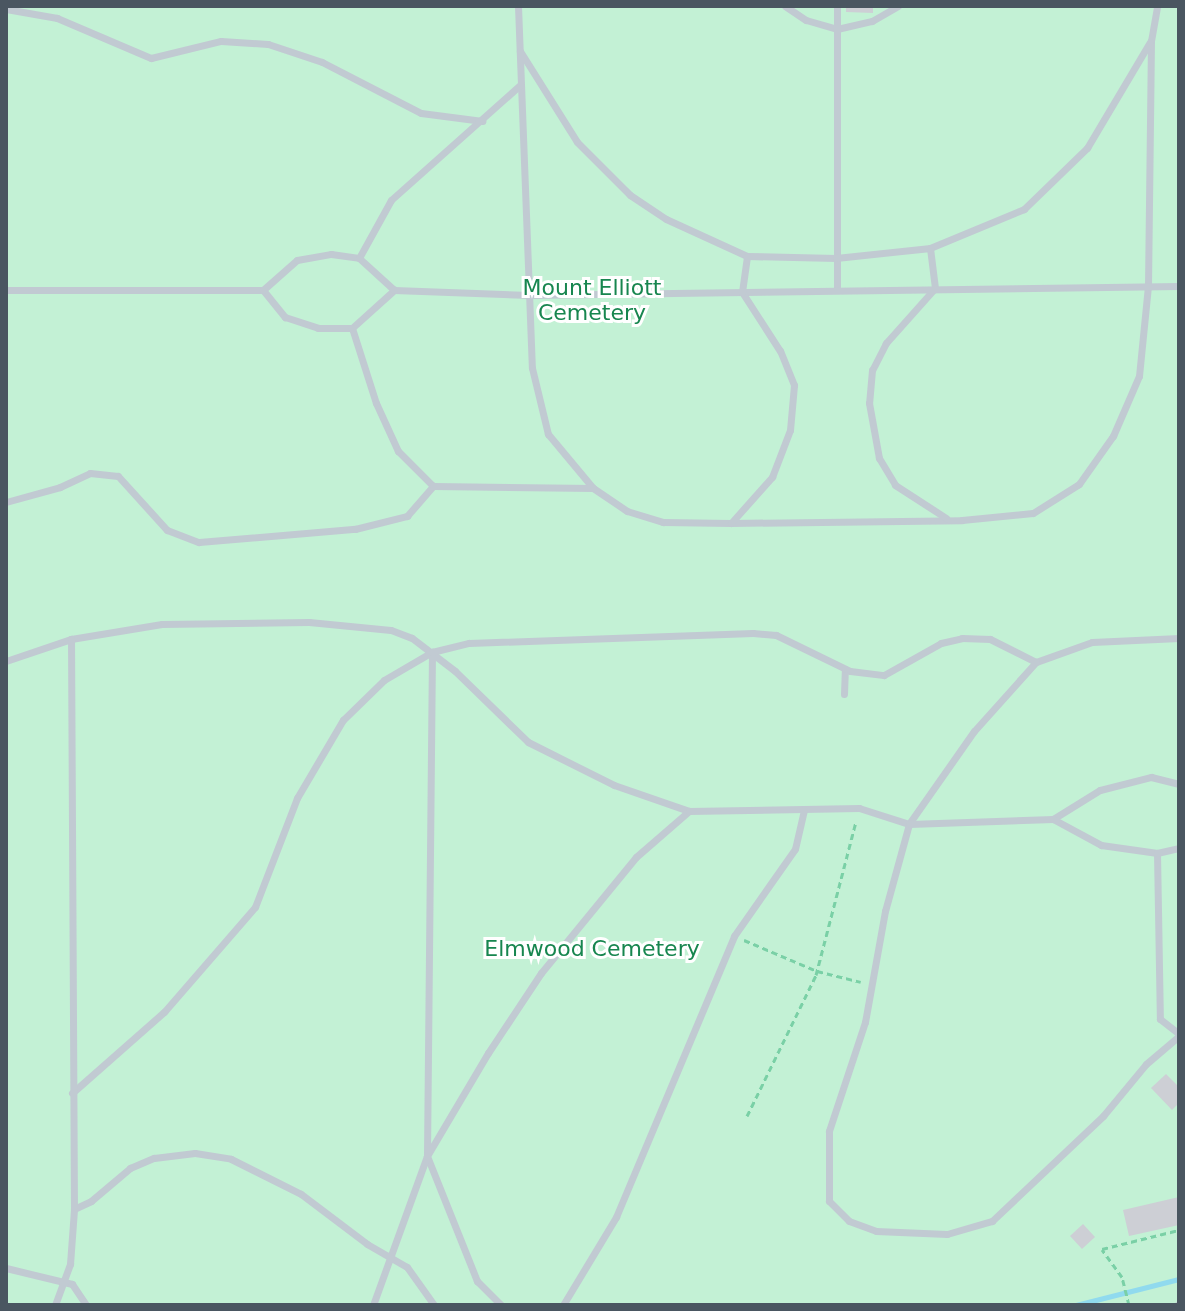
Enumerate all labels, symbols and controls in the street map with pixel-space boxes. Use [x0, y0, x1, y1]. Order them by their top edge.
park label: Mount Elliott Cemetery [523, 274, 661, 326]
park label: Elmwood Cemetery [484, 936, 700, 962]

